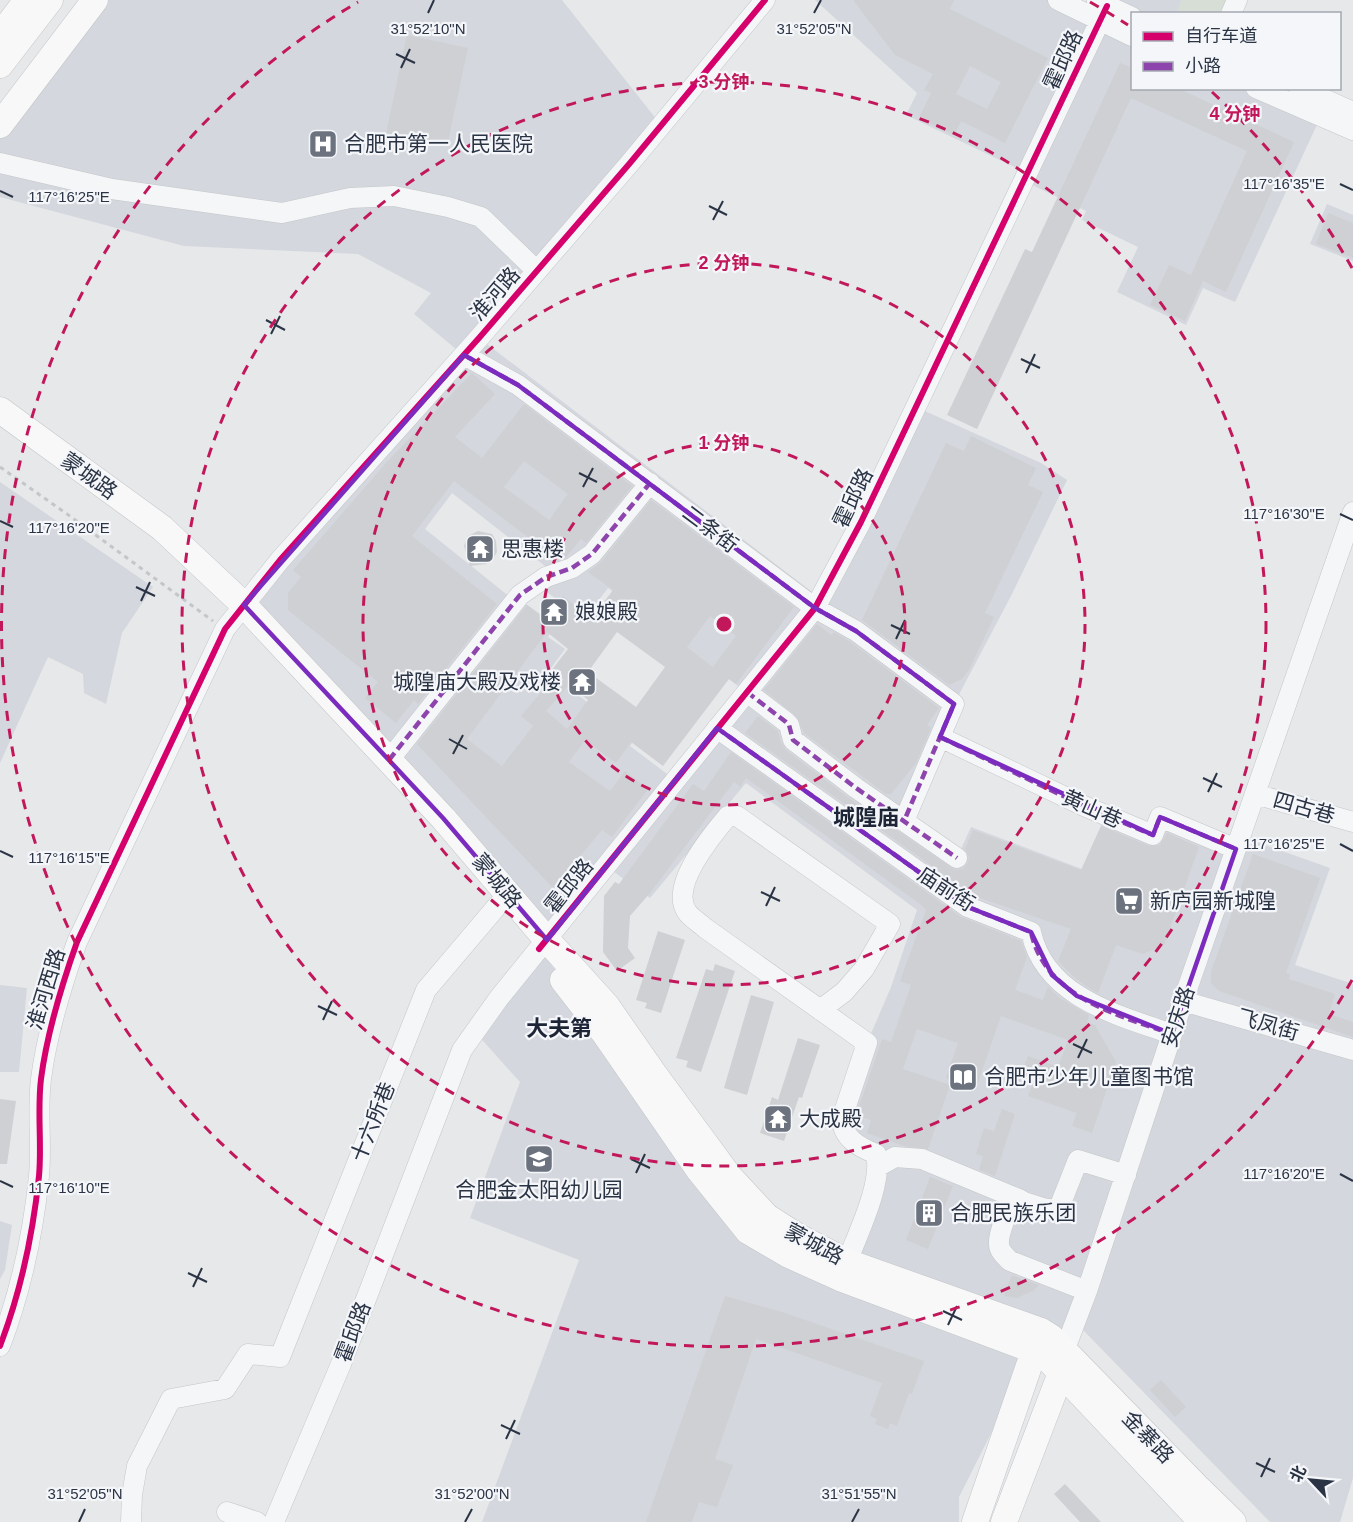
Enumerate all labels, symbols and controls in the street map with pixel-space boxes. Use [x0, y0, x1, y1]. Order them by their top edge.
legend [1131, 12, 1341, 90]
text: 31°52'10"N [390, 20, 466, 37]
text: 31°52'05"N [776, 20, 852, 37]
street label: 霍邱路 [1039, 26, 1086, 93]
text: 自行车道 [1185, 26, 1257, 46]
text: 小路 [1185, 56, 1221, 76]
text: 3 分钟 [698, 72, 750, 92]
text: 4 分钟 [1209, 104, 1261, 124]
hospital icon: 合肥市第一人民医院 [307, 128, 339, 160]
place label: 合肥市第一人民医院 [344, 132, 533, 155]
text: 117°16'35"E [1243, 175, 1325, 192]
text: 117°16'25"E [28, 188, 110, 205]
text: 2 分钟 [698, 253, 750, 273]
street label: 淮河路 [465, 262, 524, 325]
text: 1 分钟 [698, 433, 750, 453]
street label: 蒙城路 [57, 448, 122, 503]
street label: 霍邱路 [828, 464, 877, 531]
street label: 二条街 [678, 500, 742, 557]
text: 117°16'30"E [1243, 505, 1325, 522]
text: 117°16'20"E [28, 519, 110, 536]
temple icon: 思惠楼 [464, 533, 496, 565]
place label: 思惠楼 [501, 537, 564, 560]
temple icon: 娘娘殿 [538, 596, 570, 628]
place label: 娘娘殿 [575, 600, 638, 623]
centre of rings [714, 614, 734, 634]
temple icon: 城隍庙大殿及戏楼 [566, 666, 598, 698]
place label: 城隍庙大殿及戏楼 [393, 670, 561, 693]
street label: 黄山巷 [1059, 785, 1126, 832]
street label: 四古巷 [1271, 788, 1338, 827]
district label: 城隍庙 [833, 805, 899, 830]
text: 117°16'25"E [1243, 835, 1325, 852]
text: 117°16'15"E [28, 849, 110, 866]
street label: 蒙城路 [468, 849, 526, 912]
street label: 霍邱路 [540, 854, 597, 917]
street label: 庙前街 [914, 862, 979, 915]
supermarket icon: 新庐园新城隍 [1113, 885, 1145, 917]
place label: 新庐园新城隍 [1150, 889, 1276, 912]
street label: 淮河西路 [22, 945, 69, 1032]
street label: 安庆路 [1157, 983, 1198, 1050]
street label: 飞凤街 [1235, 1005, 1302, 1044]
district label: 大夫第 [526, 1016, 592, 1041]
library icon: 合肥市少年儿童图书馆 [947, 1061, 979, 1093]
place label: 合肥市少年儿童图书馆 [984, 1065, 1194, 1088]
street label: 十六所巷 [346, 1079, 399, 1165]
temple icon: 大成殿 [762, 1103, 794, 1135]
place label: 大成殿 [799, 1107, 862, 1130]
school or university icon: 合肥金太阳幼儿园 [523, 1143, 555, 1175]
text: 117°16'20"E [1243, 1165, 1325, 1182]
place label: 合肥金太阳幼儿园 [455, 1178, 623, 1201]
text: 117°16'10"E [28, 1179, 110, 1196]
building icon: 合肥民族乐团 [913, 1197, 945, 1229]
place label: 合肥民族乐团 [950, 1201, 1076, 1224]
street label: 蒙城路 [781, 1219, 847, 1269]
street label: 霍邱路 [331, 1298, 375, 1365]
street label: 金寨路 [1118, 1406, 1179, 1467]
north arrow [1281, 1450, 1341, 1510]
text: 北 [1287, 1463, 1309, 1485]
text: 31°52'05"N [47, 1485, 123, 1502]
text: 31°52'00"N [434, 1485, 510, 1502]
text: 31°51'55"N [821, 1485, 897, 1502]

